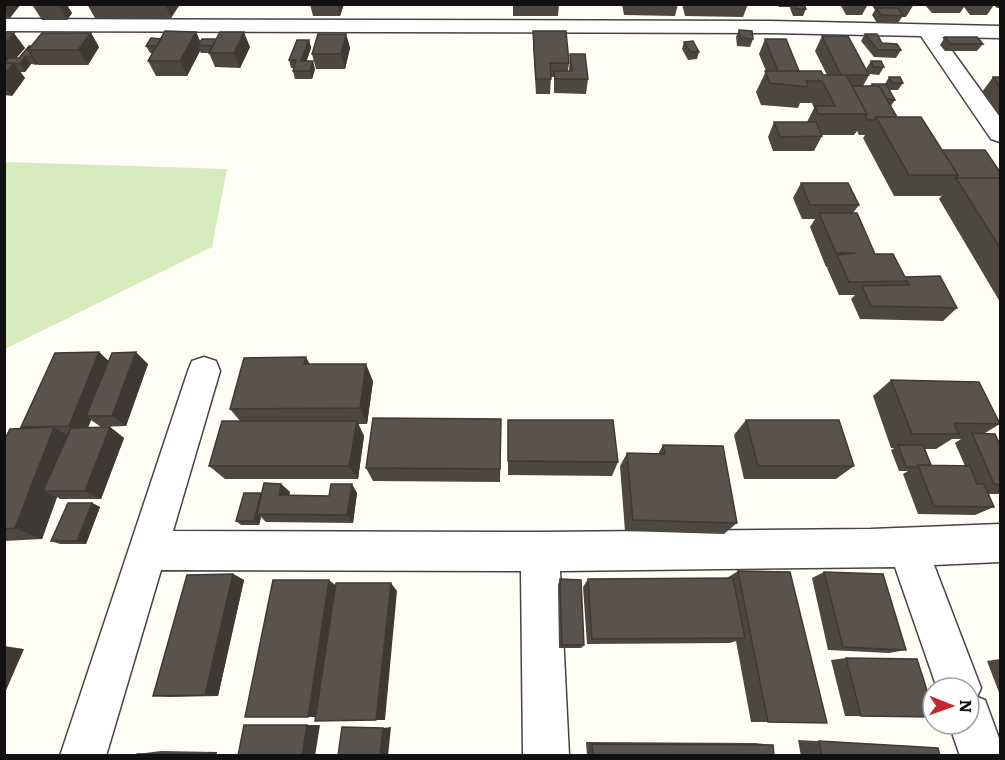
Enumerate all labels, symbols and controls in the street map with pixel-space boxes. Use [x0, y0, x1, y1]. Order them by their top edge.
north arrow [921, 676, 981, 736]
text: N [955, 699, 979, 713]

